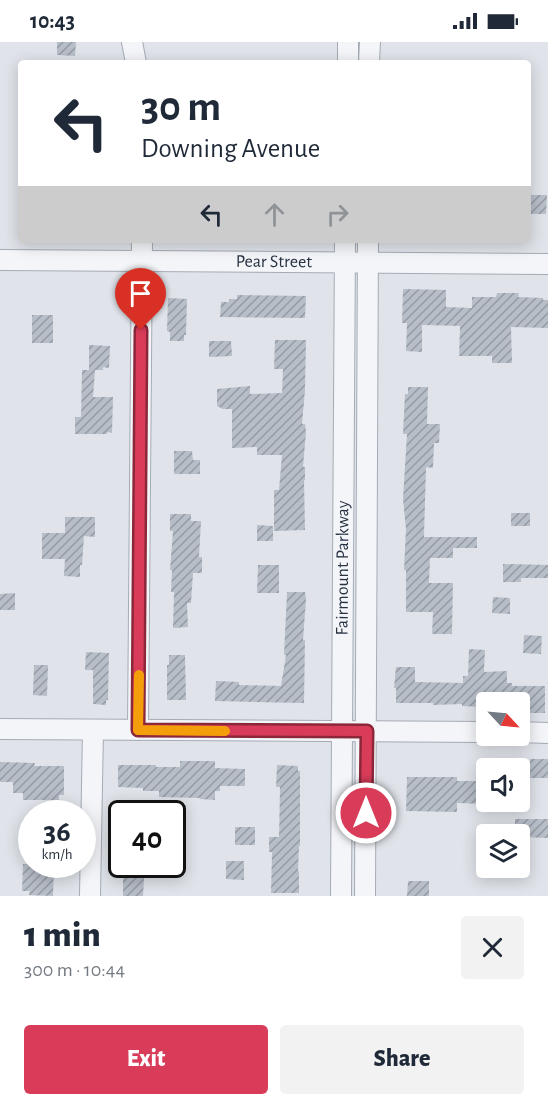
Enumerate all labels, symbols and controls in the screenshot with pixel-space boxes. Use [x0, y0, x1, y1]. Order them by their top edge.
text: 10:43 [30, 10, 75, 32]
icon: left [42, 84, 120, 162]
text: 30 m [141, 86, 221, 128]
text: Downing Avenue [141, 135, 320, 162]
icon: left [195, 198, 228, 231]
icon: ahead [258, 198, 291, 231]
icon: right [321, 198, 354, 231]
street label: Pear Street [236, 253, 312, 271]
pin [115, 268, 166, 330]
icon: arrive [124, 277, 157, 310]
street label: Fairmount Parkway [334, 500, 352, 635]
north arrow [476, 692, 530, 746]
map controls [476, 692, 530, 878]
button: sound [476, 758, 530, 812]
position arrow [334, 781, 398, 845]
speed limit sign: 40 [108, 800, 186, 878]
text: 36 [43, 817, 71, 847]
button: layers [476, 824, 530, 878]
text: km/h [42, 847, 72, 862]
button: close [461, 916, 524, 979]
text: 1 min [24, 917, 101, 953]
text: 300 m · 10:44 [24, 960, 125, 980]
button: Exit [24, 1025, 268, 1094]
button: Share [280, 1025, 524, 1094]

